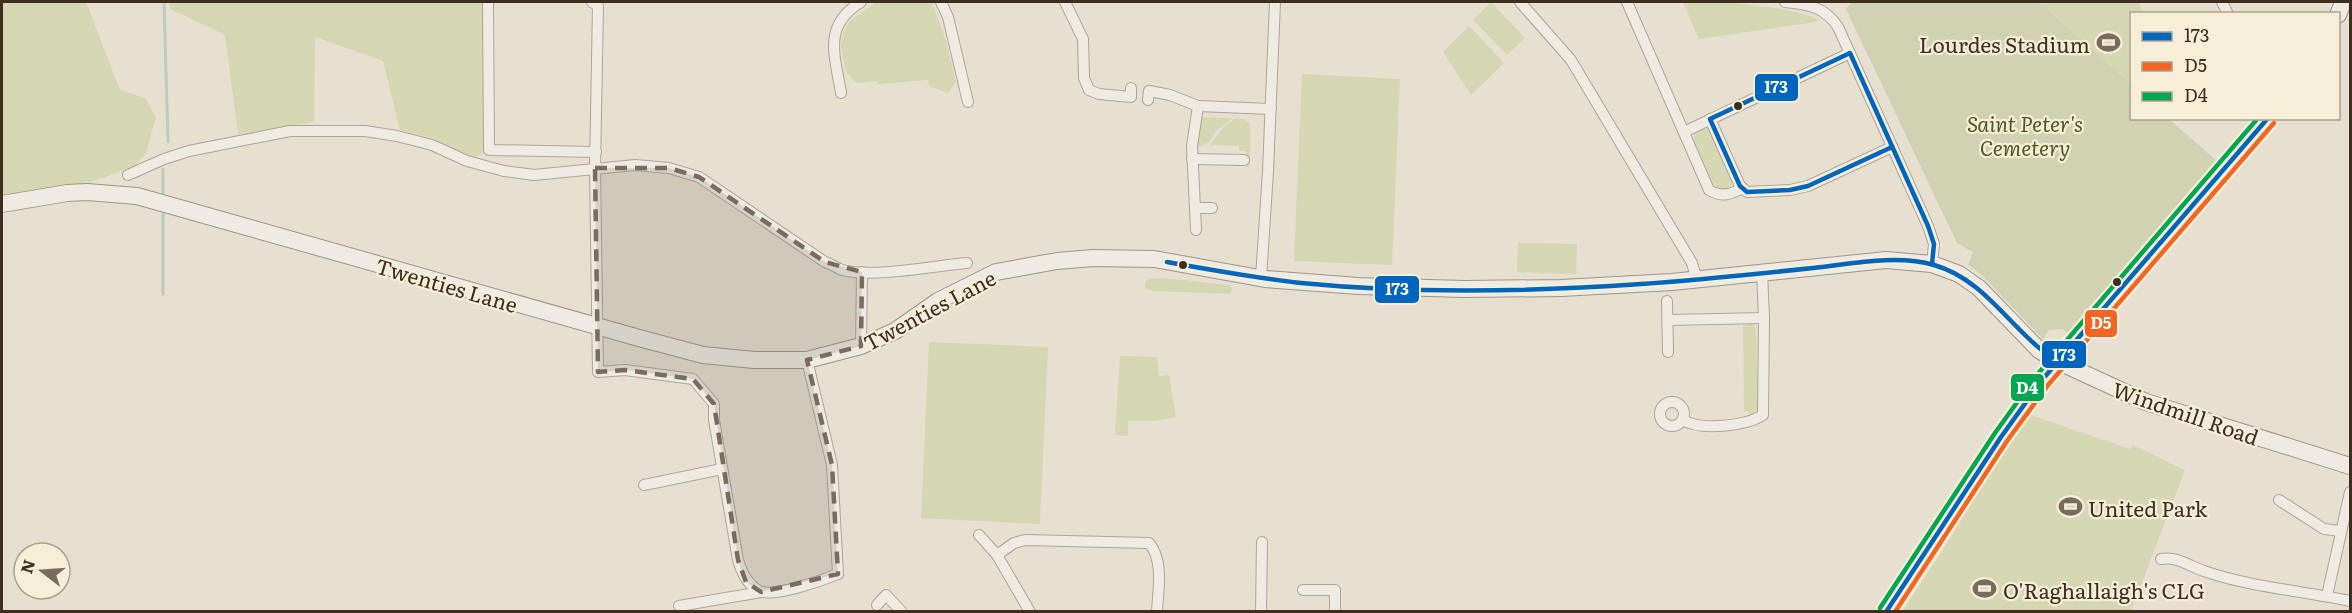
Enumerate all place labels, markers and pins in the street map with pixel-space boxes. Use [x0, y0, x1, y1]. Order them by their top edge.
place label: Lourdes Stadium [1919, 28, 2090, 59]
sports icon: Lourdes Stadium [2095, 30, 2121, 56]
unlabelled marker [1732, 100, 1744, 112]
unlabelled marker [1177, 259, 1189, 271]
unlabelled marker [2111, 276, 2123, 288]
place label: United Park [2088, 492, 2207, 523]
sports icon: United Park [2057, 494, 2083, 520]
place label: O'Raghallaigh's CLG [2003, 574, 2205, 605]
sports icon: O'Raghallaigh's CLG [1972, 576, 1998, 602]

